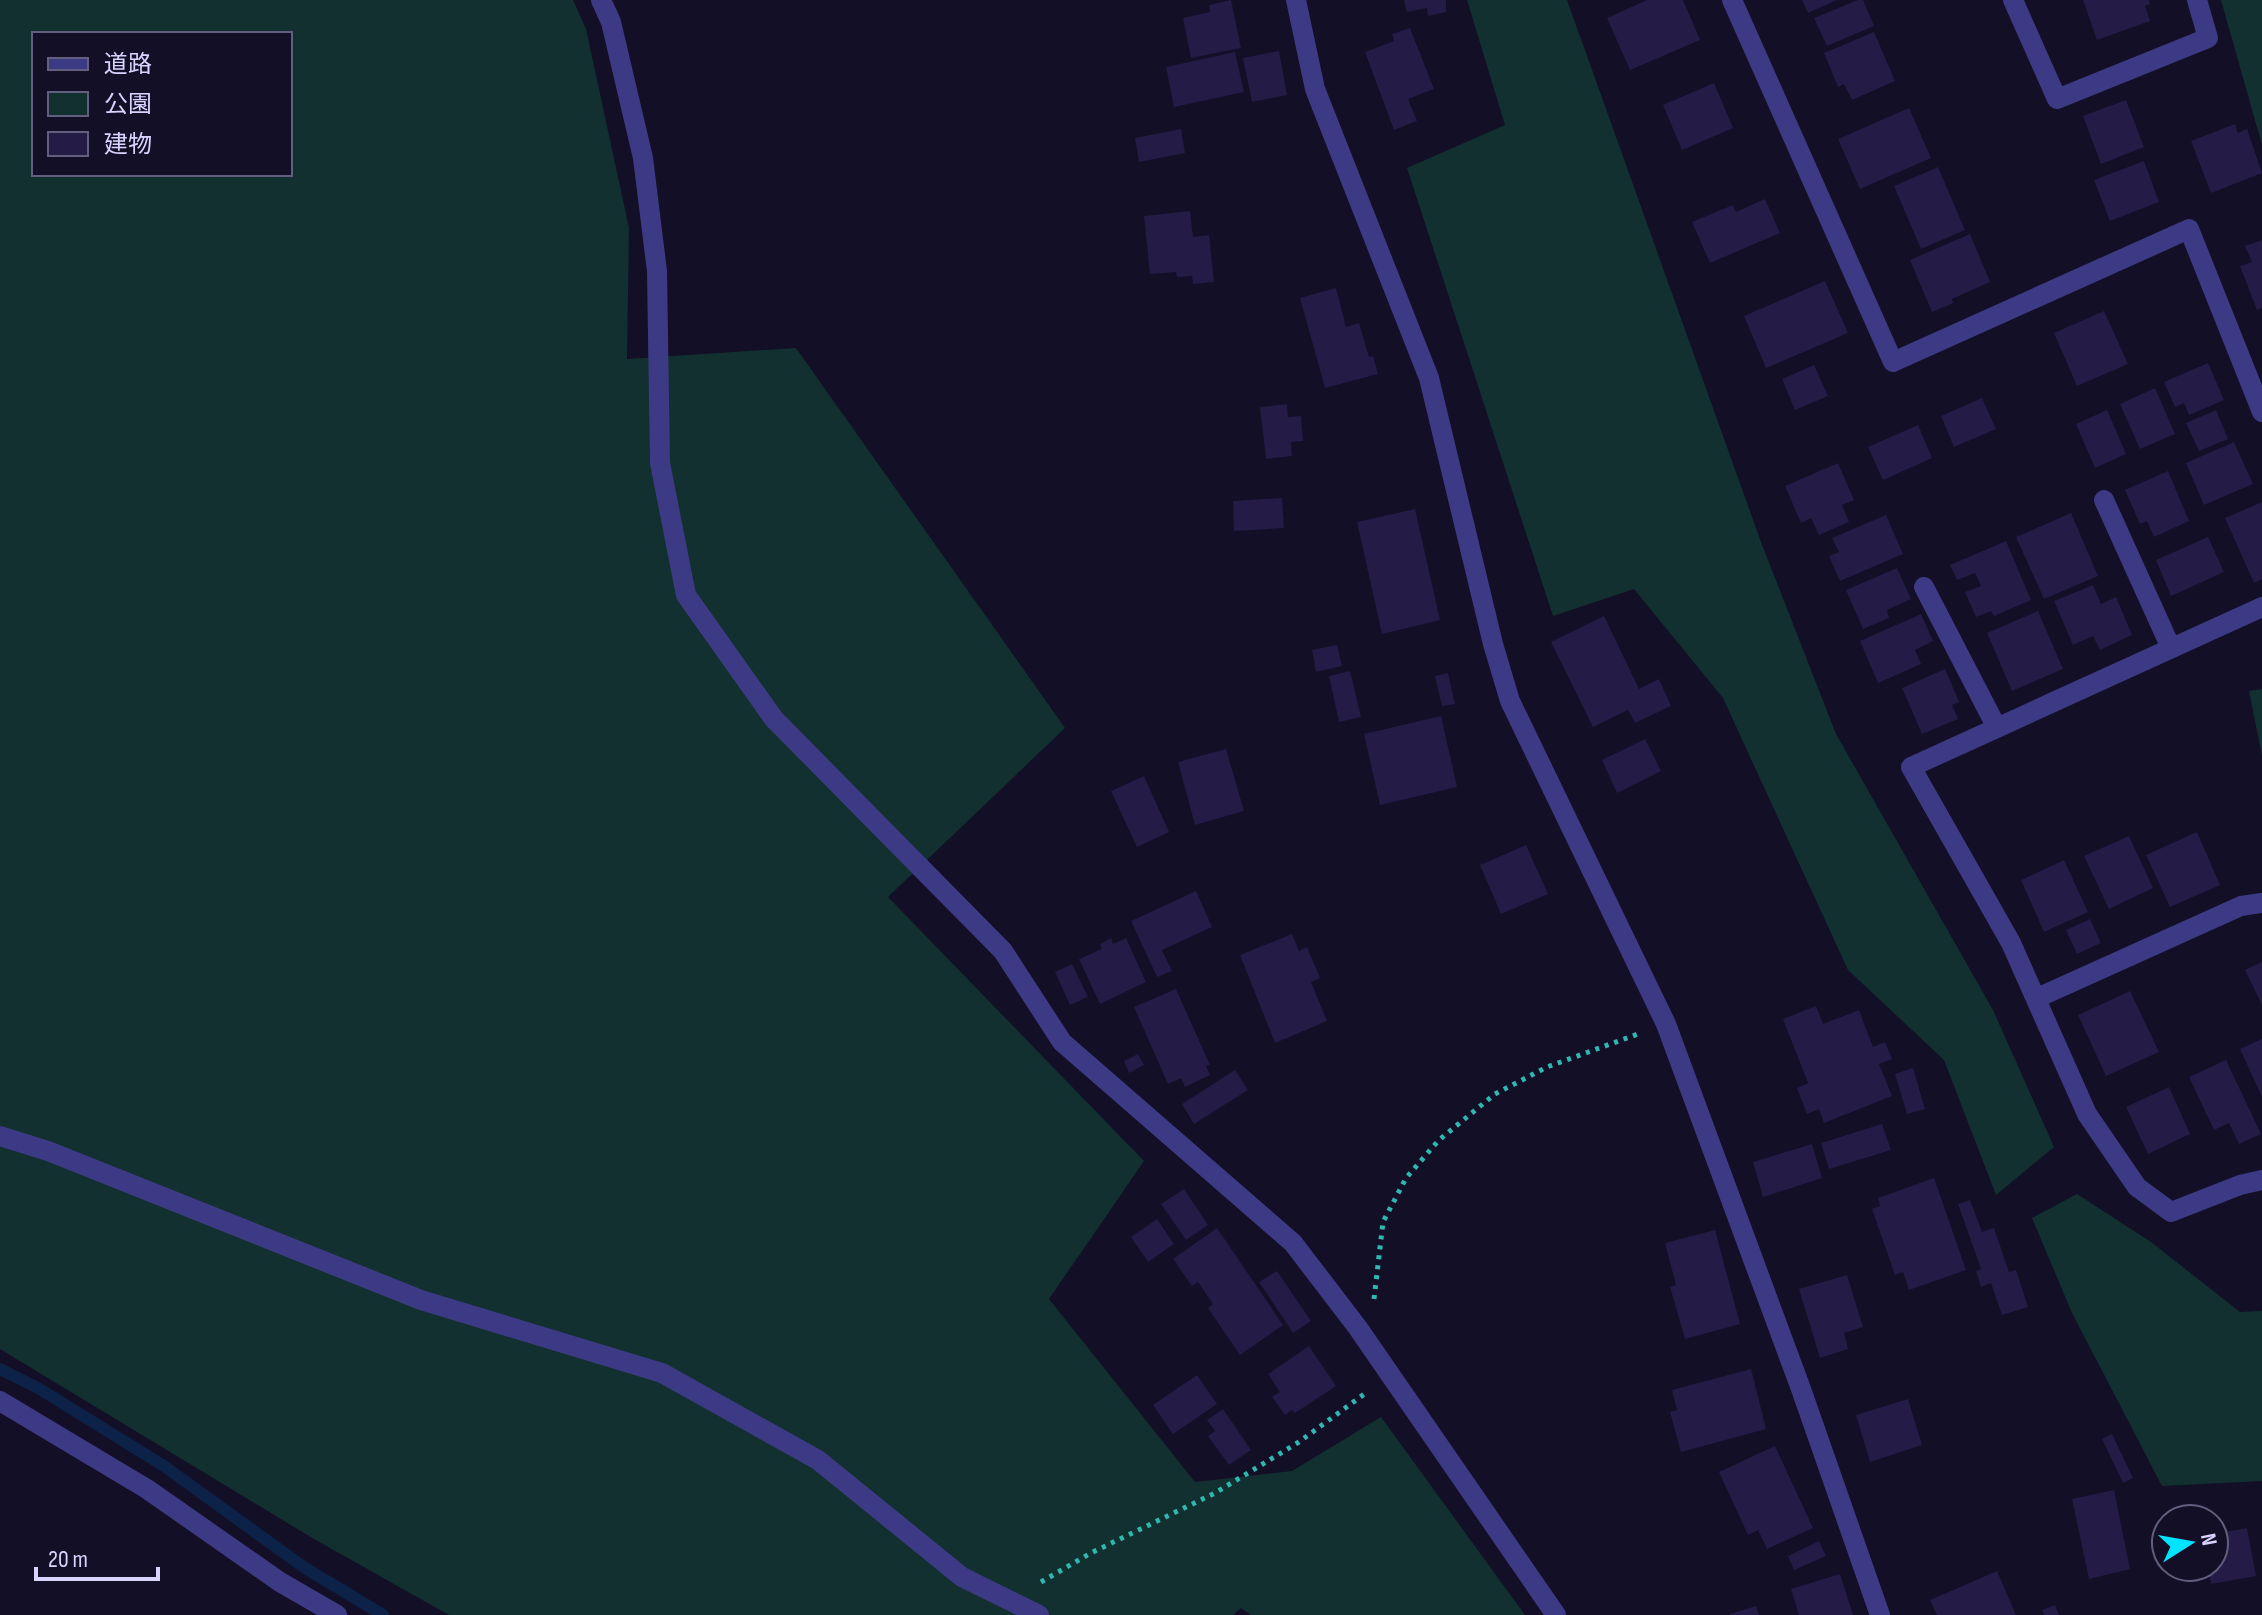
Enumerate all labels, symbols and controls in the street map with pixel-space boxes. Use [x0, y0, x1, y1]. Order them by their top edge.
legend [32, 32, 292, 176]
text: 道路 [104, 50, 152, 79]
text: 公園 [104, 90, 152, 119]
text: 建物 [104, 130, 152, 159]
north arrow [2150, 1503, 2230, 1583]
scale bar [36, 1531, 158, 1581]
text: N [2194, 1531, 2223, 1548]
text: 20 m [48, 1545, 88, 1574]

